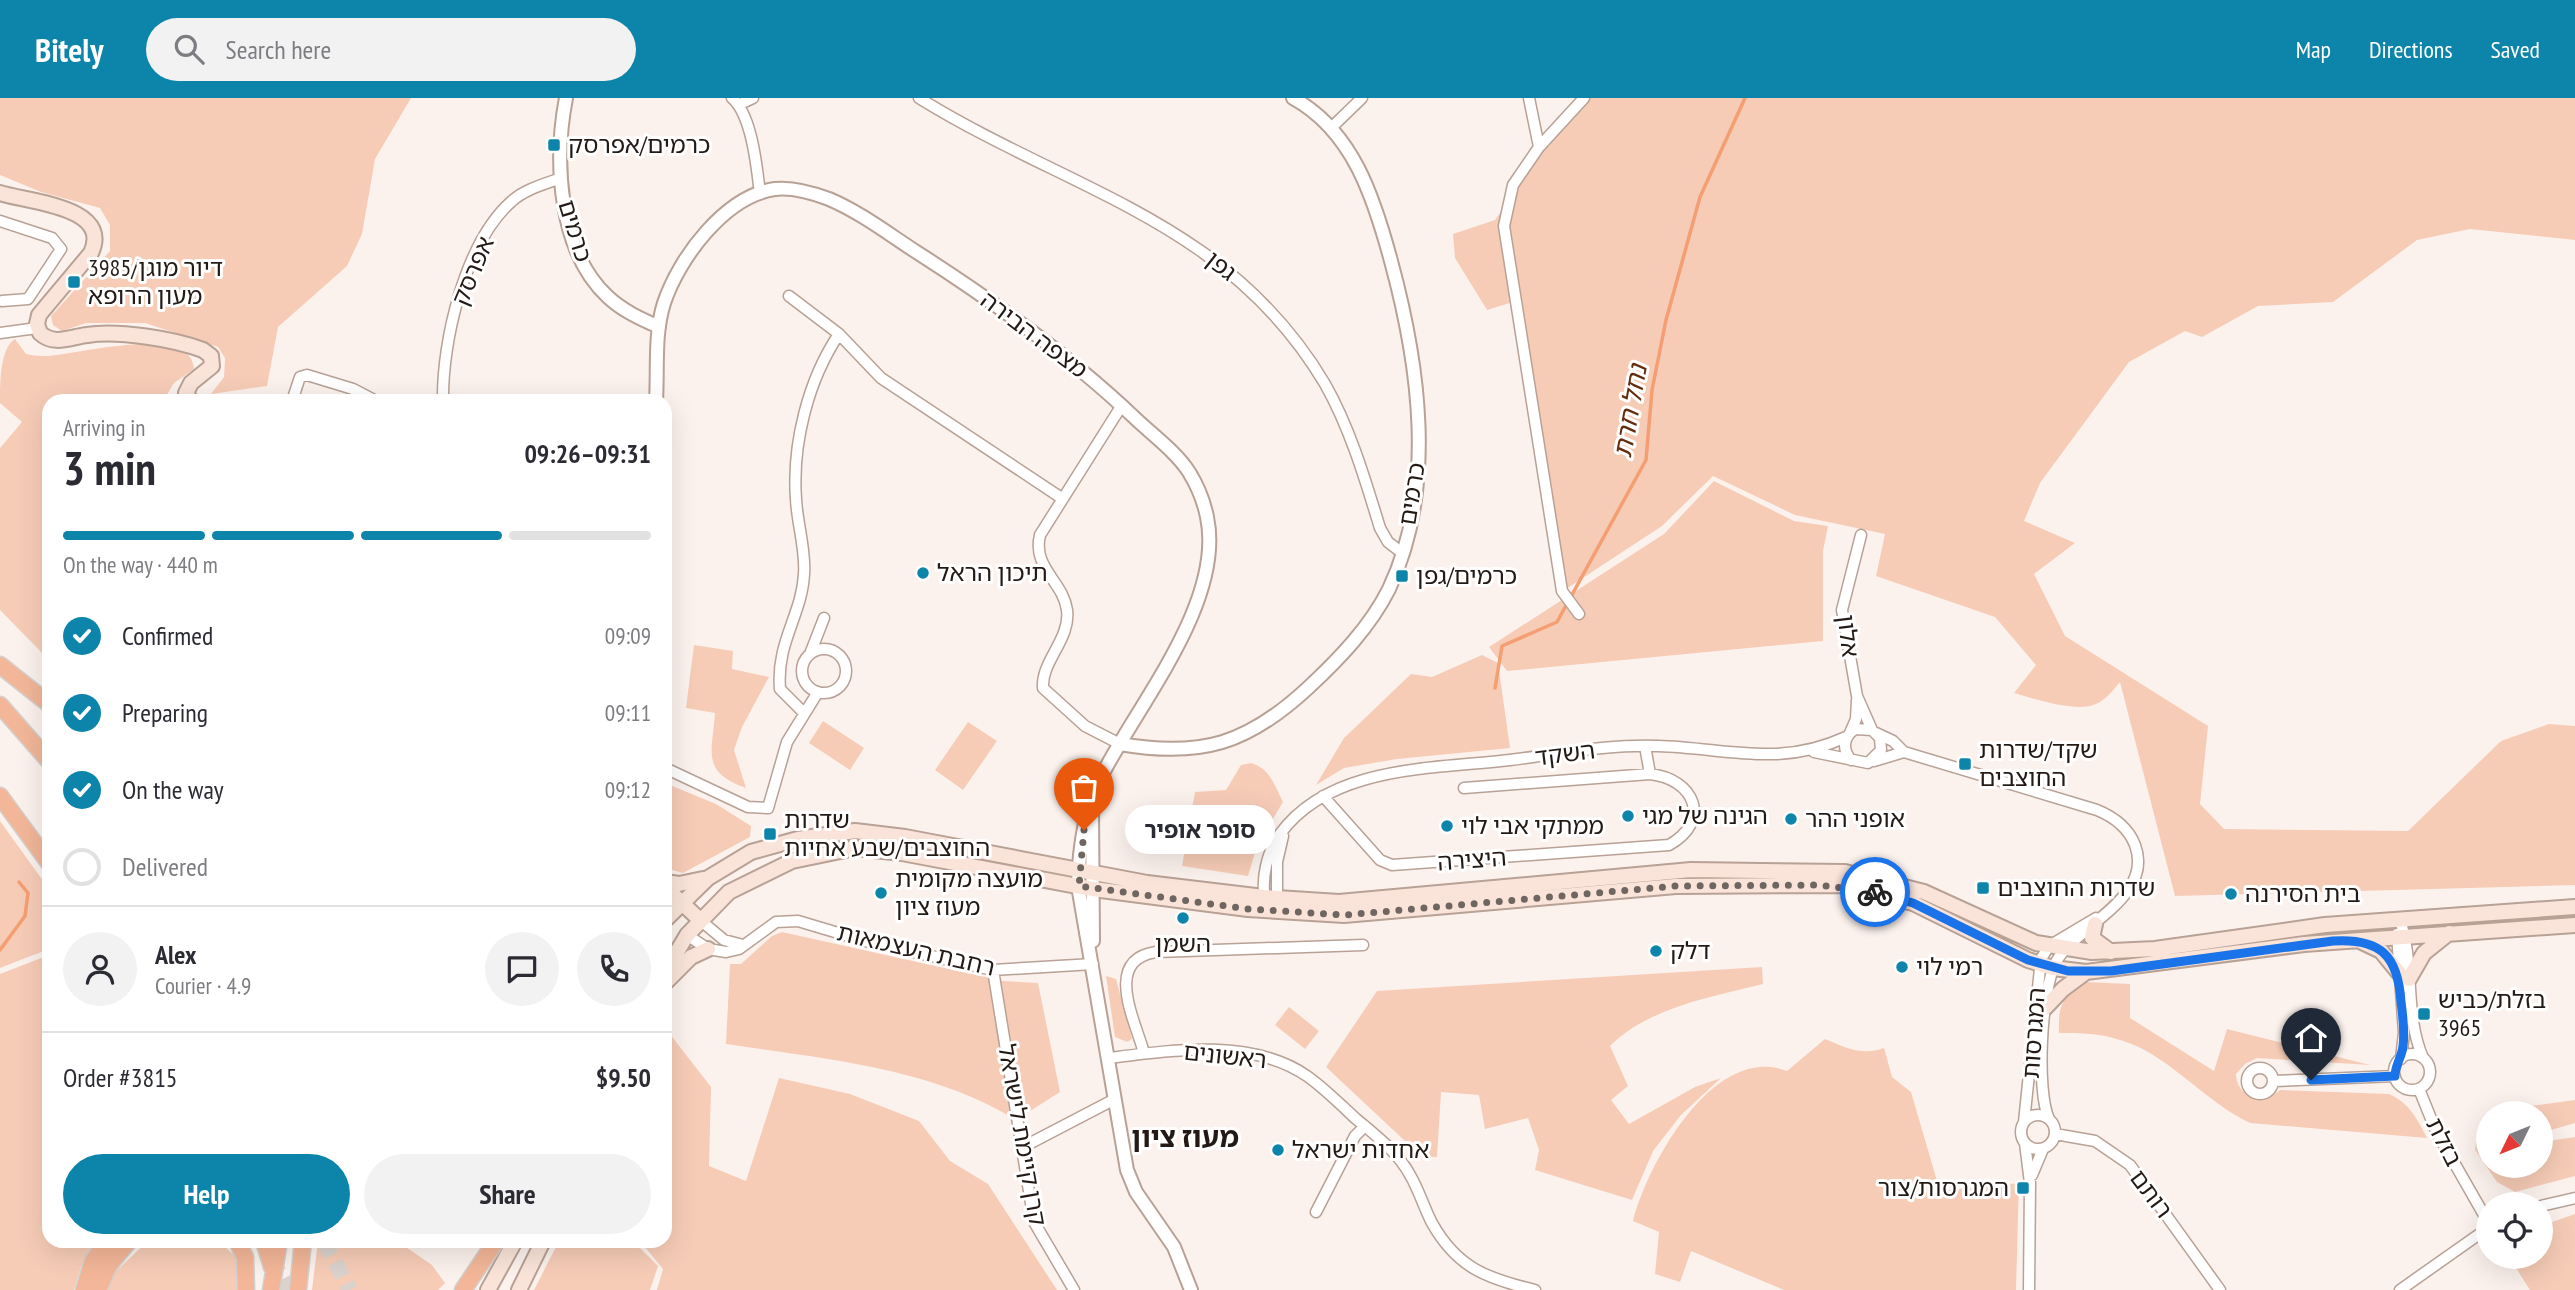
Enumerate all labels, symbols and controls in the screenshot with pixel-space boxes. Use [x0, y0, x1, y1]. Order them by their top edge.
search box [146, 18, 636, 81]
text: Bitely [35, 28, 104, 71]
icon: search [170, 30, 208, 68]
text: Search here [226, 33, 331, 66]
text: Map [2296, 34, 2331, 65]
text: Directions [2369, 34, 2453, 65]
text: Saved [2491, 34, 2540, 65]
place label: כרמים/אפרסק [568, 129, 710, 160]
marker: כרמים/אפרסק [546, 137, 562, 153]
street label: כרמים [551, 196, 600, 266]
street label: אפרסק [444, 232, 501, 310]
street label: גפן [1200, 244, 1243, 287]
place label: 3985/דיור מוגן מעון הרופא [88, 252, 223, 311]
marker: 3985/דיור מוגן מעון הרופא [66, 274, 82, 290]
street label: מצפה הבירה [975, 284, 1094, 385]
water label: נחל חרת [1605, 360, 1654, 460]
text: Arriving in [63, 413, 145, 442]
text: 09:26–09:31 [524, 437, 651, 470]
text: 3 min [63, 438, 156, 498]
street label: כרמים [1391, 460, 1432, 528]
text: On the way · 440 m [63, 550, 218, 579]
place label: תיכון הראל [937, 557, 1048, 588]
place label: כרמים/גפן [1416, 560, 1517, 591]
marker: תיכון הראל [915, 565, 931, 581]
marker: כרמים/גפן [1394, 568, 1410, 584]
street label: אלון [1831, 613, 1866, 659]
icon: check [63, 617, 101, 655]
text: Confirmed [122, 619, 213, 652]
text: 09:09 [605, 621, 651, 650]
icon: check [63, 694, 101, 732]
text: Preparing [122, 696, 208, 729]
text: 09:11 [605, 698, 651, 727]
street label: השקד [1533, 734, 1597, 773]
place label: שקד/שדרות החוצבים [1979, 734, 2098, 793]
marker: שקד/שדרות החוצבים [1957, 756, 1973, 772]
pin [1054, 758, 1114, 830]
icon: bag [1065, 769, 1103, 807]
icon: check [63, 771, 101, 809]
text: On the way [122, 773, 224, 806]
text: 09:12 [605, 775, 651, 804]
place label: הגינה של מגי [1642, 800, 1768, 831]
place label: אופני ההר [1805, 803, 1905, 834]
place label: שדרות החוצבים/שבע אחיות [784, 804, 990, 863]
callout: סופר אופיר [1126, 806, 1276, 854]
marker: הגינה של מגי [1620, 808, 1636, 824]
place label: ממתקי אבי לוי [1461, 810, 1604, 841]
marker: אופני ההר [1783, 811, 1799, 827]
text: סופר אופיר [1144, 815, 1256, 844]
marker: ממתקי אבי לוי [1439, 818, 1455, 834]
marker: שדרות החוצבים/שבע אחיות [762, 826, 778, 842]
street label: היצירה [1436, 842, 1508, 877]
text: Delivered [122, 850, 208, 883]
courier [1840, 857, 1910, 927]
place label: מועצה מקומית מעוז ציון [895, 863, 1043, 922]
place label: שדרות החוצבים [1997, 872, 2155, 903]
icon: bike [1856, 873, 1894, 911]
place label: בית הסירנה [2245, 878, 2361, 909]
marker: שדרות החוצבים [1975, 880, 1991, 896]
marker: מועצה מקומית מעוז ציון [873, 885, 889, 901]
marker: בית הסירנה [2223, 886, 2239, 902]
marker: השמן [1175, 910, 1191, 926]
street label: רחבת העצמאות [834, 916, 998, 983]
place label: השמן [1155, 928, 1211, 959]
button: person [63, 932, 137, 1006]
button: chat [485, 932, 559, 1006]
button: phone [577, 932, 651, 1006]
place label: דלק [1670, 935, 1711, 966]
text: Alex [155, 938, 196, 971]
marker: דלק [1648, 943, 1664, 959]
place label: רמי לוי [1916, 951, 1983, 982]
marker: רמי לוי [1894, 959, 1910, 975]
text: Courier · 4.9 [155, 971, 251, 1000]
place label: בזלת/כביש 3965 [2438, 984, 2546, 1043]
street label: המגרסות [2015, 986, 2052, 1080]
marker: בזלת/כביש 3965 [2416, 1006, 2432, 1022]
pin [2281, 1008, 2341, 1080]
icon: home [2292, 1019, 2330, 1057]
street label: ראשונים [1182, 1036, 1268, 1075]
street label: קרן קיימת לישראל [991, 1042, 1054, 1228]
text: Order #3815 [63, 1061, 178, 1094]
text: $9.50 [596, 1061, 651, 1094]
north arrow [2476, 1101, 2553, 1178]
map controls [2476, 1101, 2553, 1269]
street label: בזלת [2419, 1112, 2470, 1171]
district label: מעוז ציון [1131, 1118, 1239, 1155]
place label: אחדות ישראל [1292, 1134, 1429, 1165]
marker: אחדות ישראל [1270, 1142, 1286, 1158]
button: Help [63, 1154, 350, 1234]
button: Share [364, 1154, 651, 1234]
street label: רותם [2123, 1163, 2180, 1224]
place label: המגרסות/צור [1878, 1172, 2009, 1203]
marker: המגרסות/צור [2015, 1180, 2031, 1196]
button: locate [2476, 1192, 2553, 1269]

